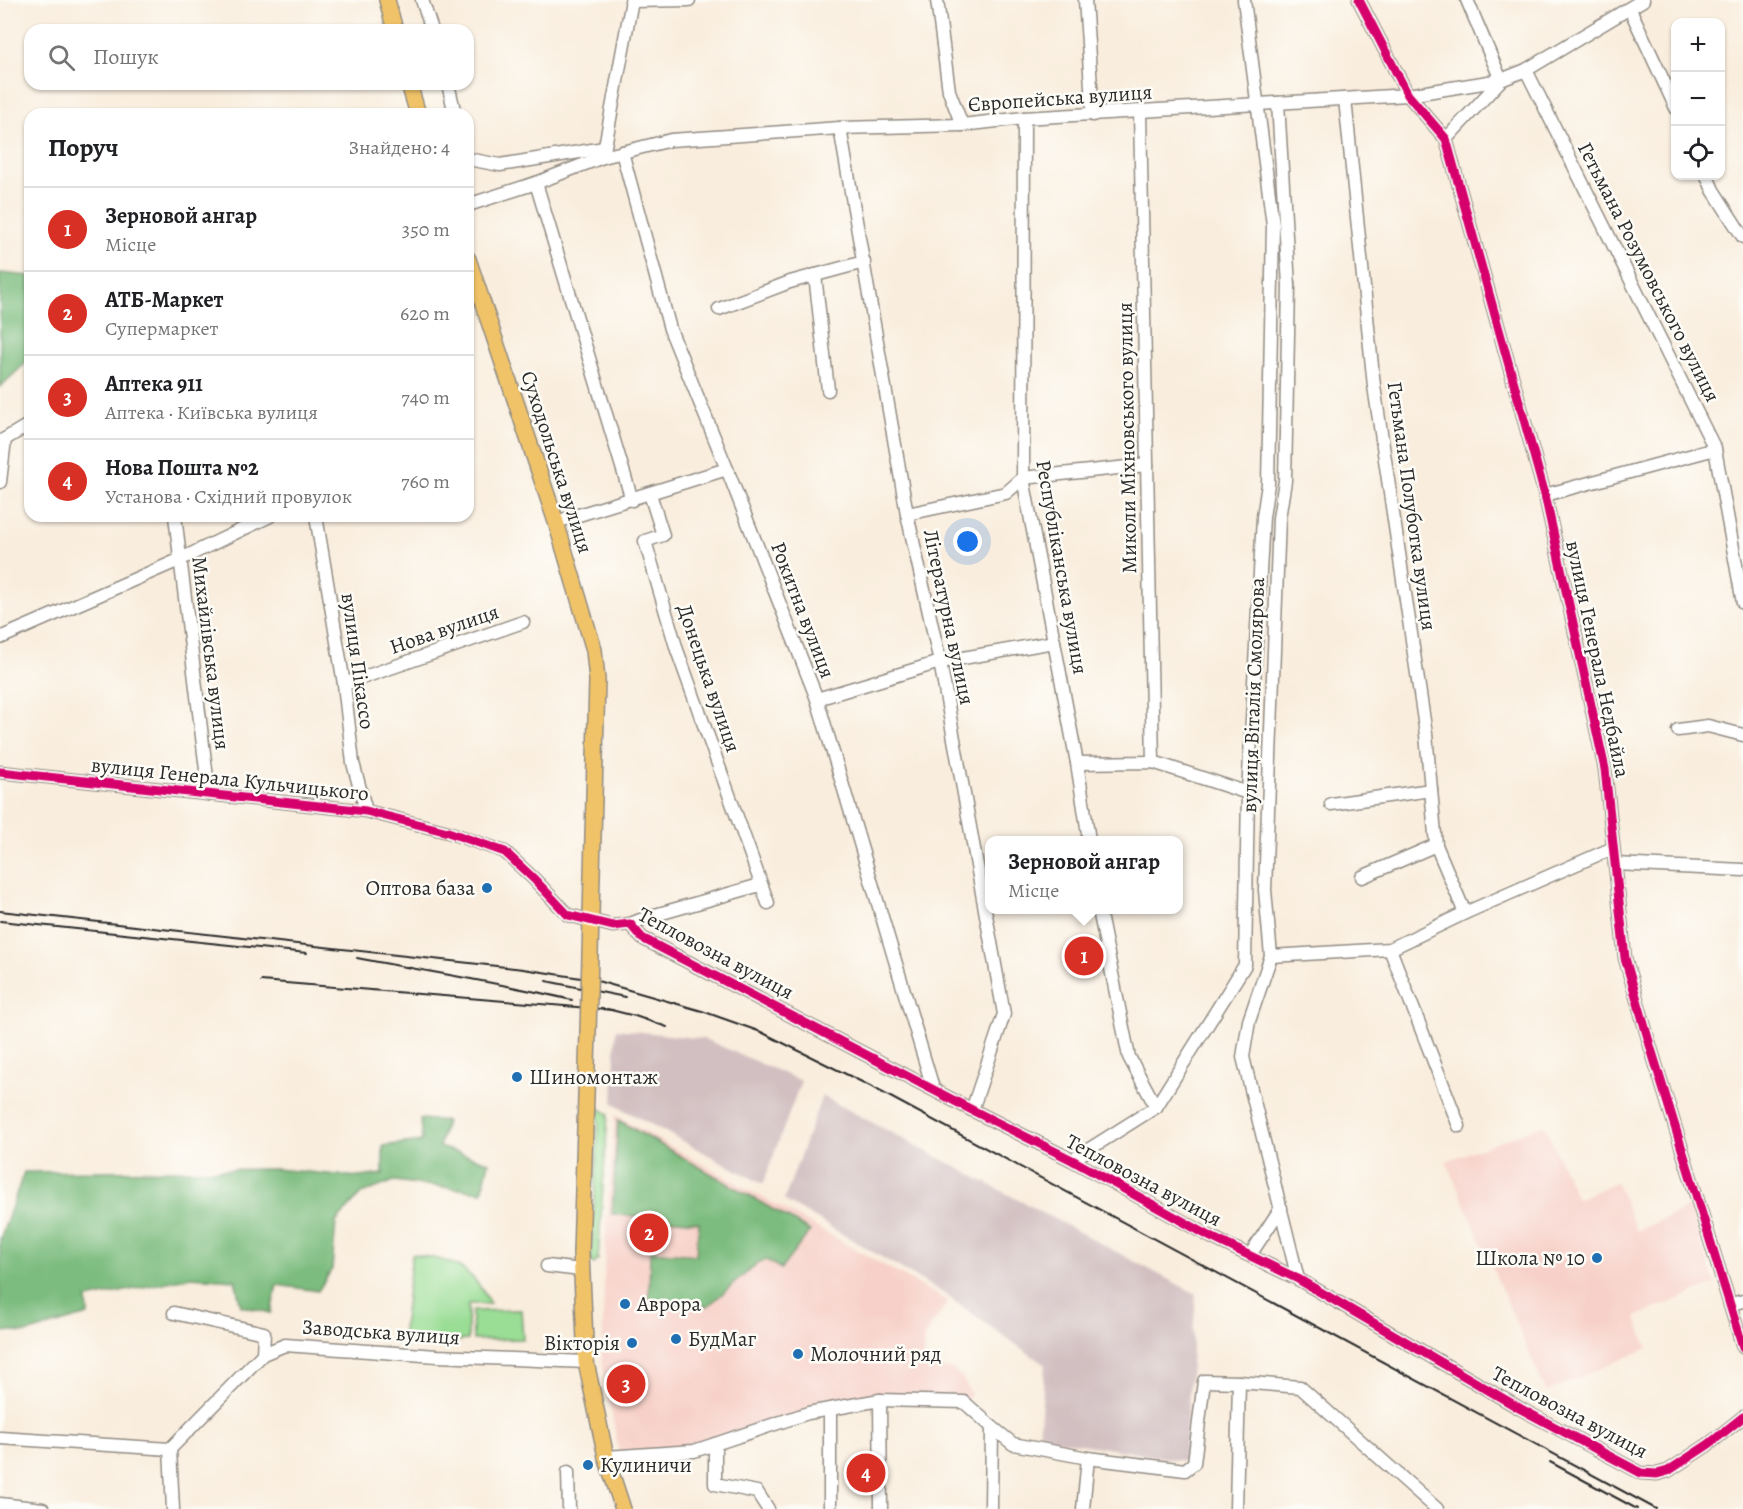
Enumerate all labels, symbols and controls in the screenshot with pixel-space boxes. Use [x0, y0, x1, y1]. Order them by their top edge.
map controls [1671, 18, 1725, 180]
button: + [1671, 18, 1725, 72]
search box [24, 24, 474, 90]
icon: search [45, 41, 78, 74]
text: Пошук [93, 42, 159, 72]
button: − [1671, 72, 1725, 126]
street label: Європейська вулиця [967, 78, 1153, 118]
button: locate [1671, 126, 1725, 180]
text: Поруч [48, 130, 119, 165]
text: Знайдено: 4 [349, 134, 450, 161]
street label: Гетьмана Розумовського вулиця [1571, 137, 1727, 407]
text: Зерновой ангар [105, 201, 257, 231]
text: 1 [64, 216, 71, 243]
text: 350 m [402, 216, 450, 243]
text: Місце [105, 231, 156, 258]
text: АТБ-Маркет [105, 285, 224, 315]
text: 2 [63, 300, 72, 327]
text: 620 m [400, 300, 450, 327]
street label: Миколи Міхновського вулиця [1111, 302, 1143, 574]
text: Супермаркет [105, 315, 219, 342]
street label: Суходольська вулиця [514, 367, 600, 557]
text: Аптека 911 [105, 369, 203, 399]
street label: Гетьмана Полуботка вулиця [1381, 380, 1443, 632]
text: 3 [63, 384, 72, 411]
text: 740 m [401, 384, 450, 411]
text: Аптека · Київська вулиця [105, 399, 318, 426]
text: Нова Пошта №2 [105, 453, 259, 483]
street label: Республіканська вулиця [1029, 458, 1095, 676]
text: 4 [63, 468, 72, 495]
text: 760 m [401, 468, 450, 495]
text: Установа · Східний провулок [105, 483, 352, 510]
street label: Літературна вулиця [917, 527, 981, 707]
your location [953, 527, 982, 556]
street label: Рокитна вулиця [764, 538, 842, 682]
street label: вулиця Генерала Недбайла [1559, 538, 1637, 781]
street label: Михайлівська вулиця [185, 555, 237, 751]
street label: вулиця Віталія Смолярова [1235, 577, 1271, 813]
street label: вулиця Пікассо [335, 591, 381, 731]
street label: Нова вулиця [386, 597, 502, 661]
street label: Донецька вулиця [671, 600, 747, 756]
street label: вулиця Генерала Кульчицького [90, 750, 370, 808]
popup [985, 836, 1183, 914]
text: Зерновой ангар [1008, 847, 1160, 877]
place label: Оптова база [365, 874, 475, 902]
text: Місце [1008, 877, 1059, 904]
marker: Оптова база [480, 881, 494, 895]
street label: Тепловозна вулиця [633, 900, 799, 1006]
pin: 1 [1064, 934, 1104, 978]
place label: Шиномонтаж [529, 1063, 658, 1091]
marker: Шиномонтаж [510, 1070, 524, 1084]
street label: Тепловозна вулиця [1061, 1127, 1227, 1233]
pin: 2 [630, 1210, 668, 1256]
place label: Школа № 10 [1475, 1244, 1585, 1272]
marker: Школа № 10 [1590, 1251, 1604, 1265]
place label: Аврора [636, 1290, 702, 1318]
marker: Аврора [618, 1297, 632, 1311]
street label: Заводська вулиця [301, 1313, 461, 1351]
place label: БудМаг [688, 1325, 757, 1353]
place label: Вікторія [544, 1329, 620, 1357]
marker: БудМаг [669, 1332, 683, 1346]
marker: Вікторія [625, 1336, 639, 1350]
place label: Молочний ряд [810, 1340, 941, 1368]
marker: Молочний ряд [791, 1347, 805, 1361]
street label: Тепловозна вулиця [1487, 1359, 1653, 1465]
pin: 3 [606, 1362, 646, 1406]
pin: 4 [846, 1450, 886, 1496]
place label: Кулиничи [600, 1451, 692, 1479]
marker: Кулиничи [581, 1458, 595, 1472]

